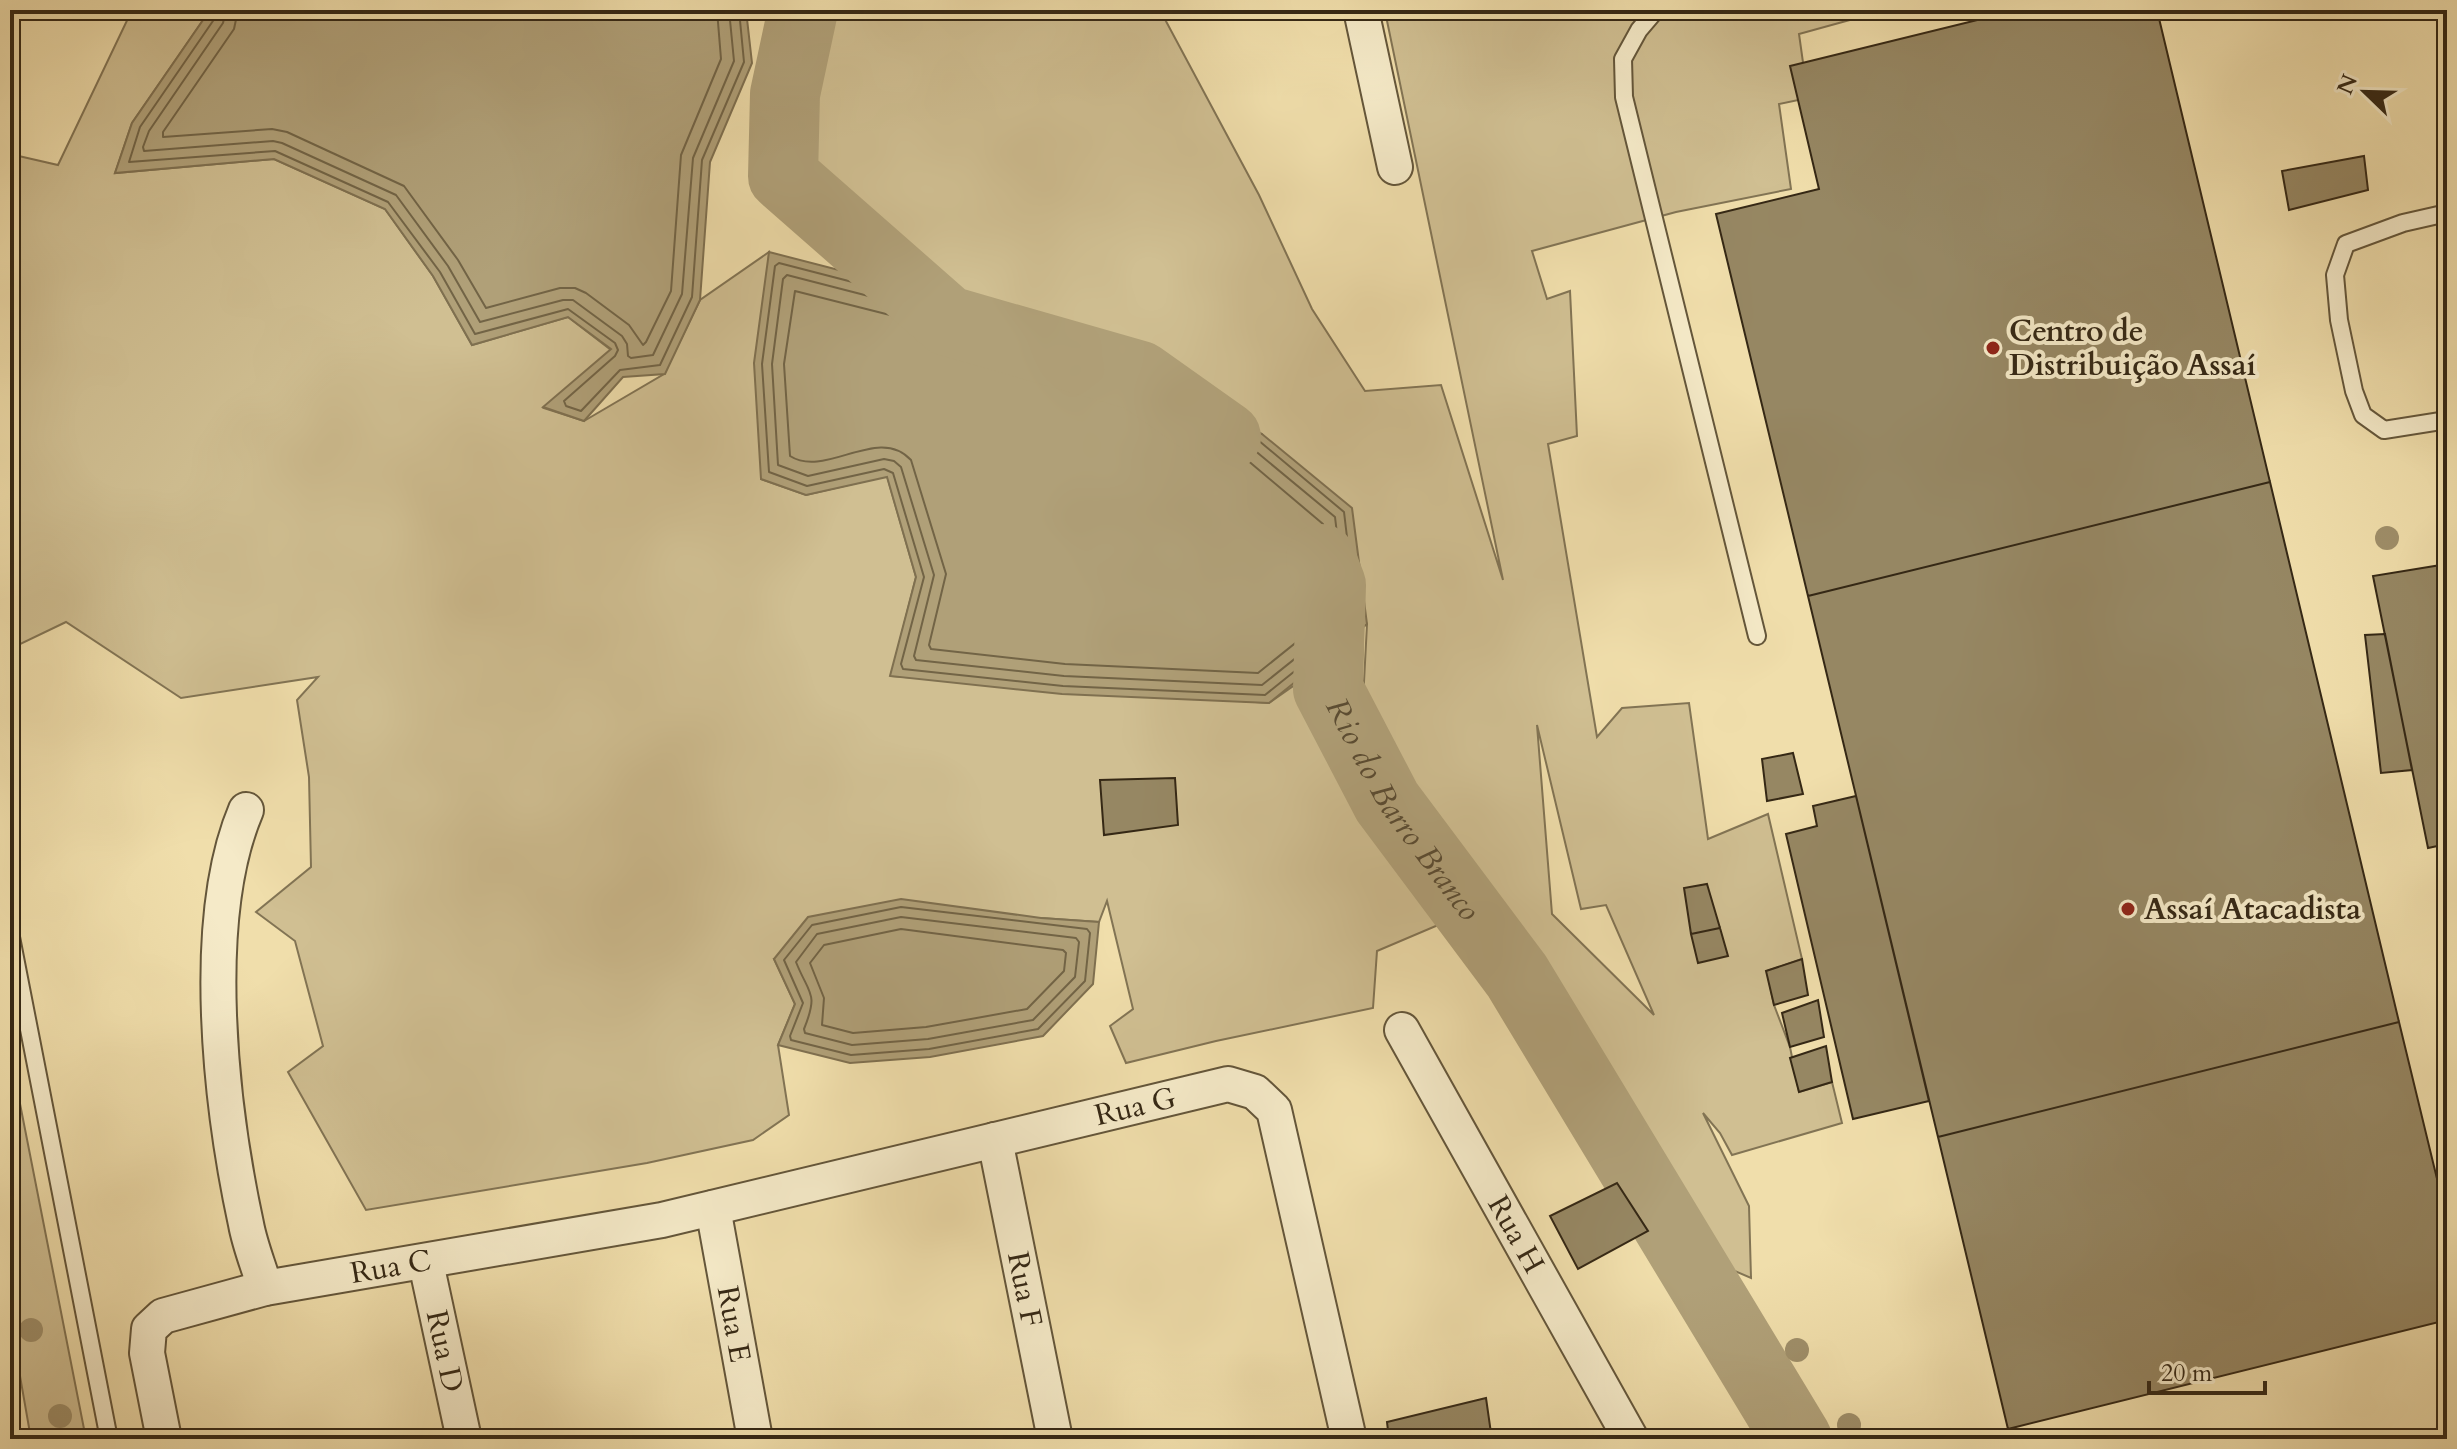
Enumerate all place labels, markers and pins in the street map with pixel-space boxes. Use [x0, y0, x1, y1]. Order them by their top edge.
place label: Centro de Distribuição Assaí [2009, 311, 2256, 386]
marker: Centro de Distribuição Assaí [1984, 339, 2002, 357]
place label: Assaí Atacadista [2144, 889, 2361, 930]
marker: Assaí Atacadista [2119, 900, 2137, 918]

